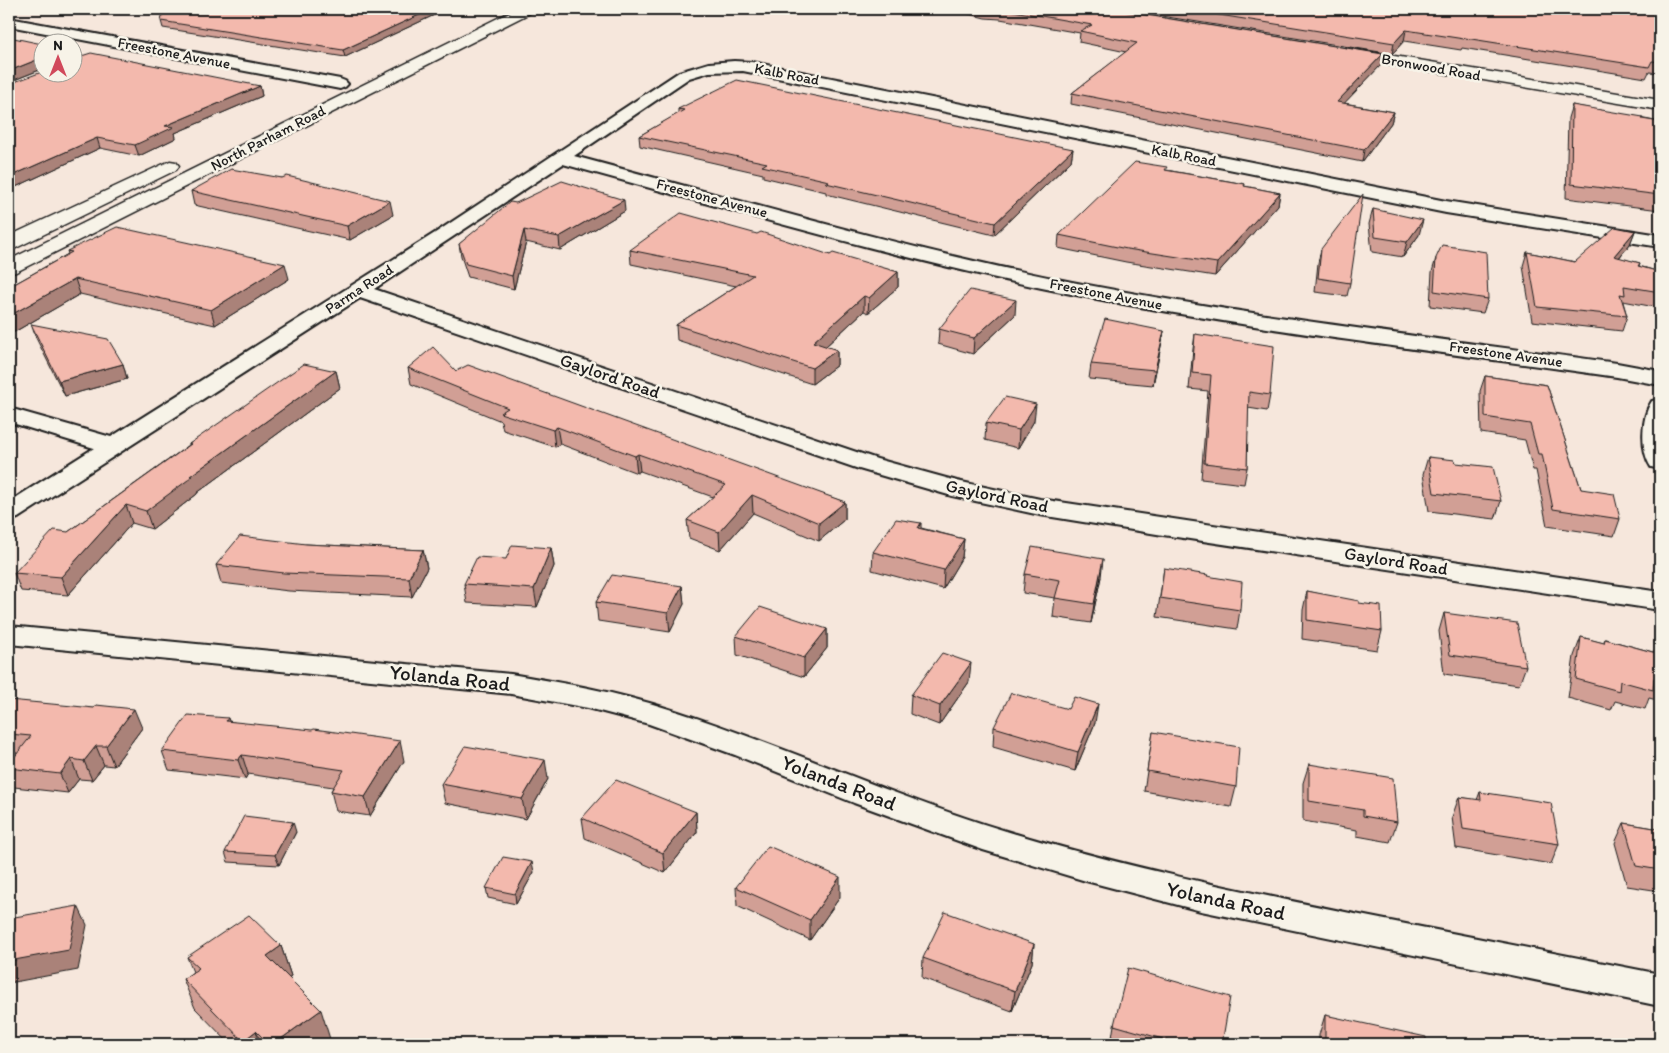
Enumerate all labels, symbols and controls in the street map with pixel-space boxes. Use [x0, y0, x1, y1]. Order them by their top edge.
north arrow [32, 32, 82, 82]
street label: Freestone Avenue [116, 33, 232, 73]
text: N [53, 37, 63, 54]
street label: Bronwood Road [1380, 49, 1482, 85]
street label: Kalb Road [753, 59, 821, 89]
street label: North Parham Road [208, 101, 329, 175]
street label: Kalb Road [1150, 140, 1218, 170]
street label: Freestone Avenue [654, 175, 770, 221]
street label: Parma Road [322, 260, 396, 318]
street label: Freestone Avenue [1048, 274, 1164, 314]
street label: Freestone Avenue [1448, 337, 1564, 371]
street label: Gaylord Road [557, 349, 663, 404]
street label: Gaylord Road [944, 474, 1051, 518]
street label: Gaylord Road [1343, 542, 1450, 580]
street label: Yolanda Road [389, 659, 512, 696]
street label: Yolanda Road [778, 749, 901, 816]
street label: Yolanda Road [1164, 876, 1288, 925]

